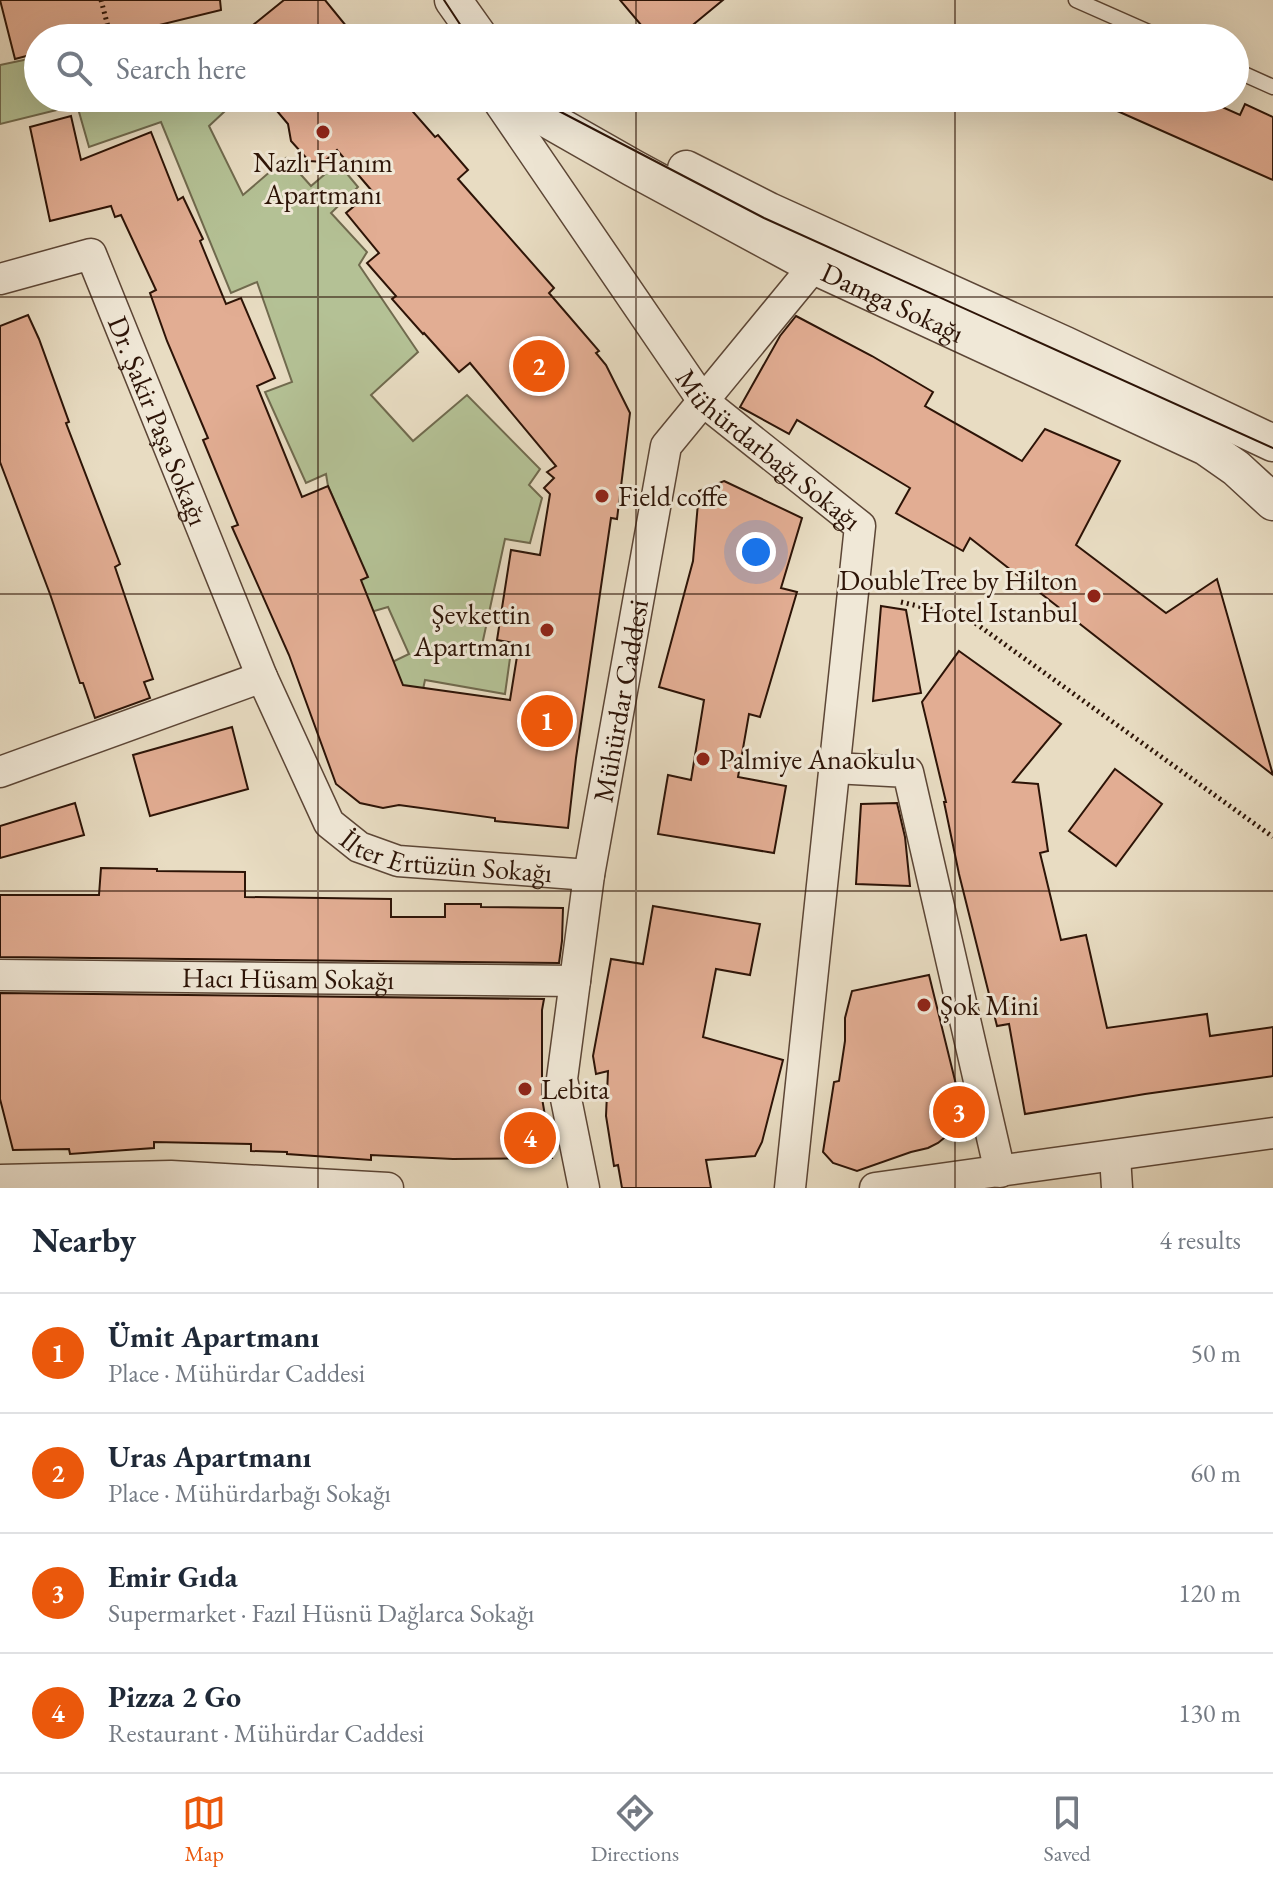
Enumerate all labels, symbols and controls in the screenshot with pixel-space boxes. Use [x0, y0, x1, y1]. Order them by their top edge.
search box [24, 24, 1249, 112]
icon: search [52, 46, 96, 90]
text: Search here [116, 49, 246, 88]
marker: Nazlı Hanım Apartmanı [314, 123, 332, 141]
place label: Nazlı Hanım Apartmanı [253, 144, 393, 212]
street label: Damga Sokağı [816, 254, 970, 351]
street label: Dr. Şakir Paşa Sokağı [100, 311, 217, 531]
pin: 2 [513, 336, 565, 396]
street label: Mühürdarbağı Sokağı [668, 362, 869, 538]
place label: Field coffe [618, 478, 728, 514]
marker: Field coffe [593, 487, 611, 505]
your location [736, 532, 776, 572]
place label: DoubleTree by Hilton Hotel Istanbul [839, 562, 1078, 630]
marker: DoubleTree by Hilton Hotel Istanbul [1085, 587, 1103, 605]
place label: Şevkettin Apartmanı [413, 596, 531, 664]
street label: Mühürdar Caddesi [584, 597, 656, 805]
marker: Şevkettin Apartmanı [538, 621, 556, 639]
pin: 1 [521, 691, 573, 751]
place label: Palmiye Anaokulu [719, 741, 916, 777]
marker: Palmiye Anaokulu [694, 750, 712, 768]
street label: İlter Ertüzün Sokağı [333, 821, 554, 890]
street label: Hacı Hüsam Sokağı [182, 959, 394, 997]
place label: Şok Mini [940, 987, 1039, 1023]
marker: Şok Mini [915, 996, 933, 1014]
place label: Lebita [541, 1071, 610, 1107]
marker: Lebita [516, 1080, 534, 1098]
pin: 3 [933, 1082, 985, 1142]
pin: 4 [504, 1108, 556, 1168]
text: Nearby [32, 1218, 136, 1262]
text: 4 results [1160, 1223, 1241, 1257]
text: Ümit Apartmanı [108, 1317, 319, 1356]
text: 1 [51, 1336, 65, 1370]
text: 50 m [1191, 1336, 1241, 1370]
text: Place · Mühürdar Caddesi [108, 1356, 365, 1390]
text: Uras Apartmanı [108, 1437, 311, 1476]
text: 2 [51, 1456, 65, 1490]
text: 60 m [1191, 1456, 1241, 1490]
text: Place · Mühürdarbağı Sokağı [108, 1476, 391, 1510]
text: Emir Gıda [108, 1557, 238, 1596]
text: 3 [51, 1576, 65, 1610]
text: 120 m [1178, 1576, 1241, 1610]
text: Supermarket · Fazıl Hüsnü Dağlarca Sokağı [108, 1596, 534, 1630]
text: Pizza 2 Go [108, 1677, 241, 1716]
text: 4 [51, 1696, 65, 1730]
text: 130 m [1178, 1696, 1241, 1730]
text: Restaurant · Mühürdar Caddesi [108, 1716, 424, 1750]
tab: Map [182, 1791, 226, 1868]
tab: Directions [591, 1791, 679, 1868]
tab: Saved [1044, 1791, 1091, 1868]

